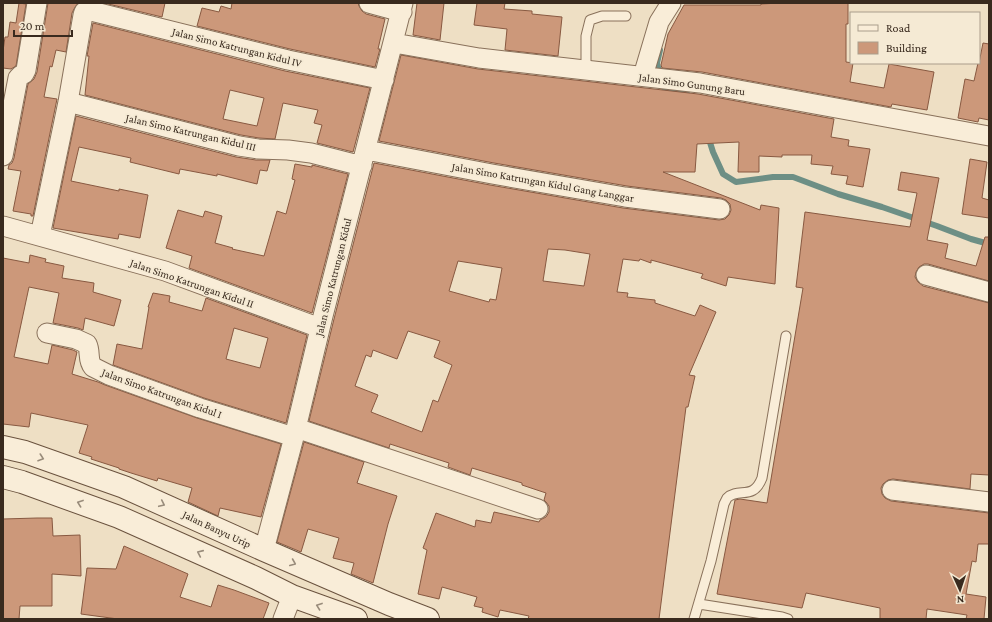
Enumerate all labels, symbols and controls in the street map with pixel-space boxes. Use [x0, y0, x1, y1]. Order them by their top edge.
scale bar [14, 12, 72, 38]
legend [850, 12, 980, 64]
text: 20 m [20, 19, 45, 33]
text: Road [886, 21, 911, 35]
street label: Jalan Simo Katrungan Kidul IV [170, 25, 304, 70]
text: Building [886, 41, 927, 55]
street label: Jalan Simo Gunung Baru [637, 70, 746, 98]
street label: Jalan Simo Katrungan Kidul III [123, 111, 257, 154]
street label: Jalan Simo Katrungan Kidul Gang Langgar [450, 160, 635, 205]
street label: Jalan Simo Katrungan Kidul [312, 217, 354, 339]
street label: Jalan Simo Katrungan Kidul II [127, 256, 255, 311]
street label: Jalan Simo Katrungan Kidul I [99, 365, 224, 421]
one-way arrow [37, 453, 44, 461]
one-way arrow [158, 499, 165, 507]
one-way arrow [77, 500, 84, 508]
street label: Jalan Banyu Urip [180, 508, 253, 551]
one-way arrow [197, 550, 204, 558]
one-way arrow [289, 558, 297, 566]
north arrow [940, 570, 980, 610]
text: N [956, 594, 965, 606]
one-way arrow [316, 602, 323, 610]

